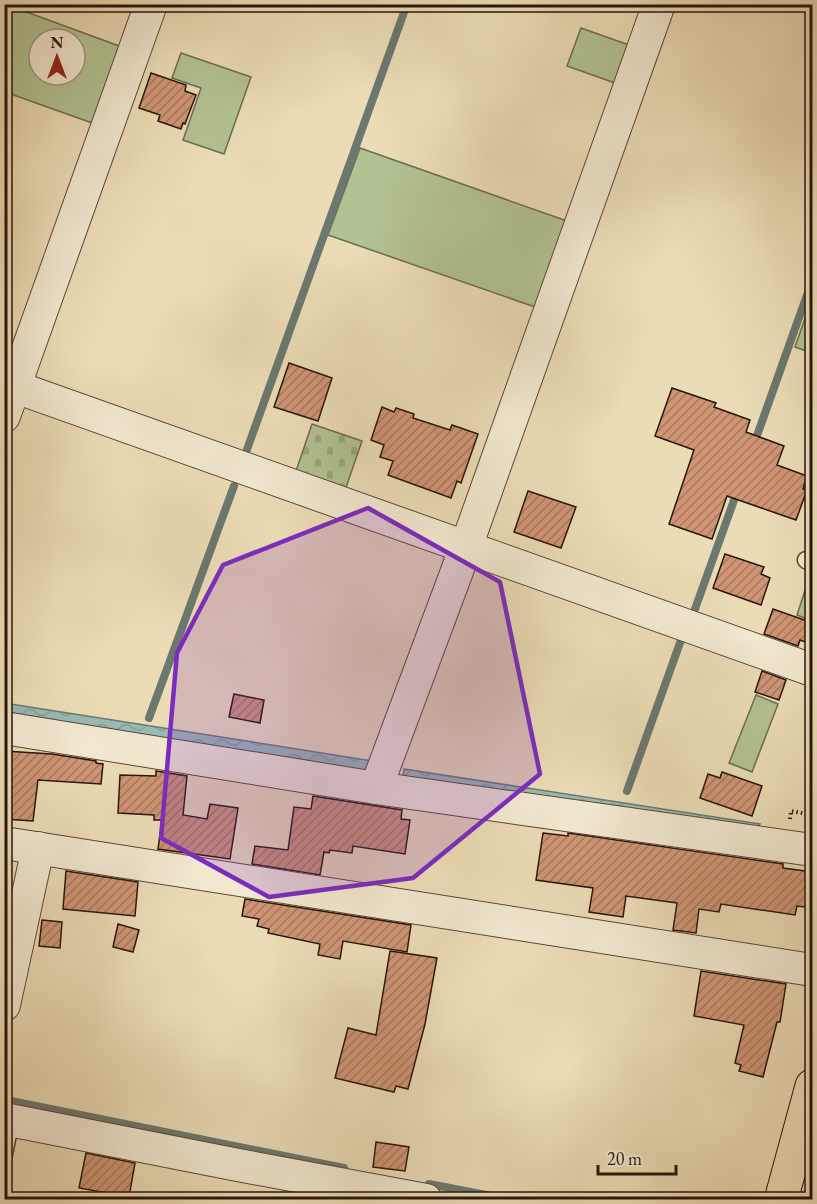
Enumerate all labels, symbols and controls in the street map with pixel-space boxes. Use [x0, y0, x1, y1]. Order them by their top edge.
north arrow [27, 27, 87, 87]
text: N [51, 32, 64, 53]
scale bar [598, 1138, 676, 1176]
text: 20 m [607, 1147, 642, 1170]

